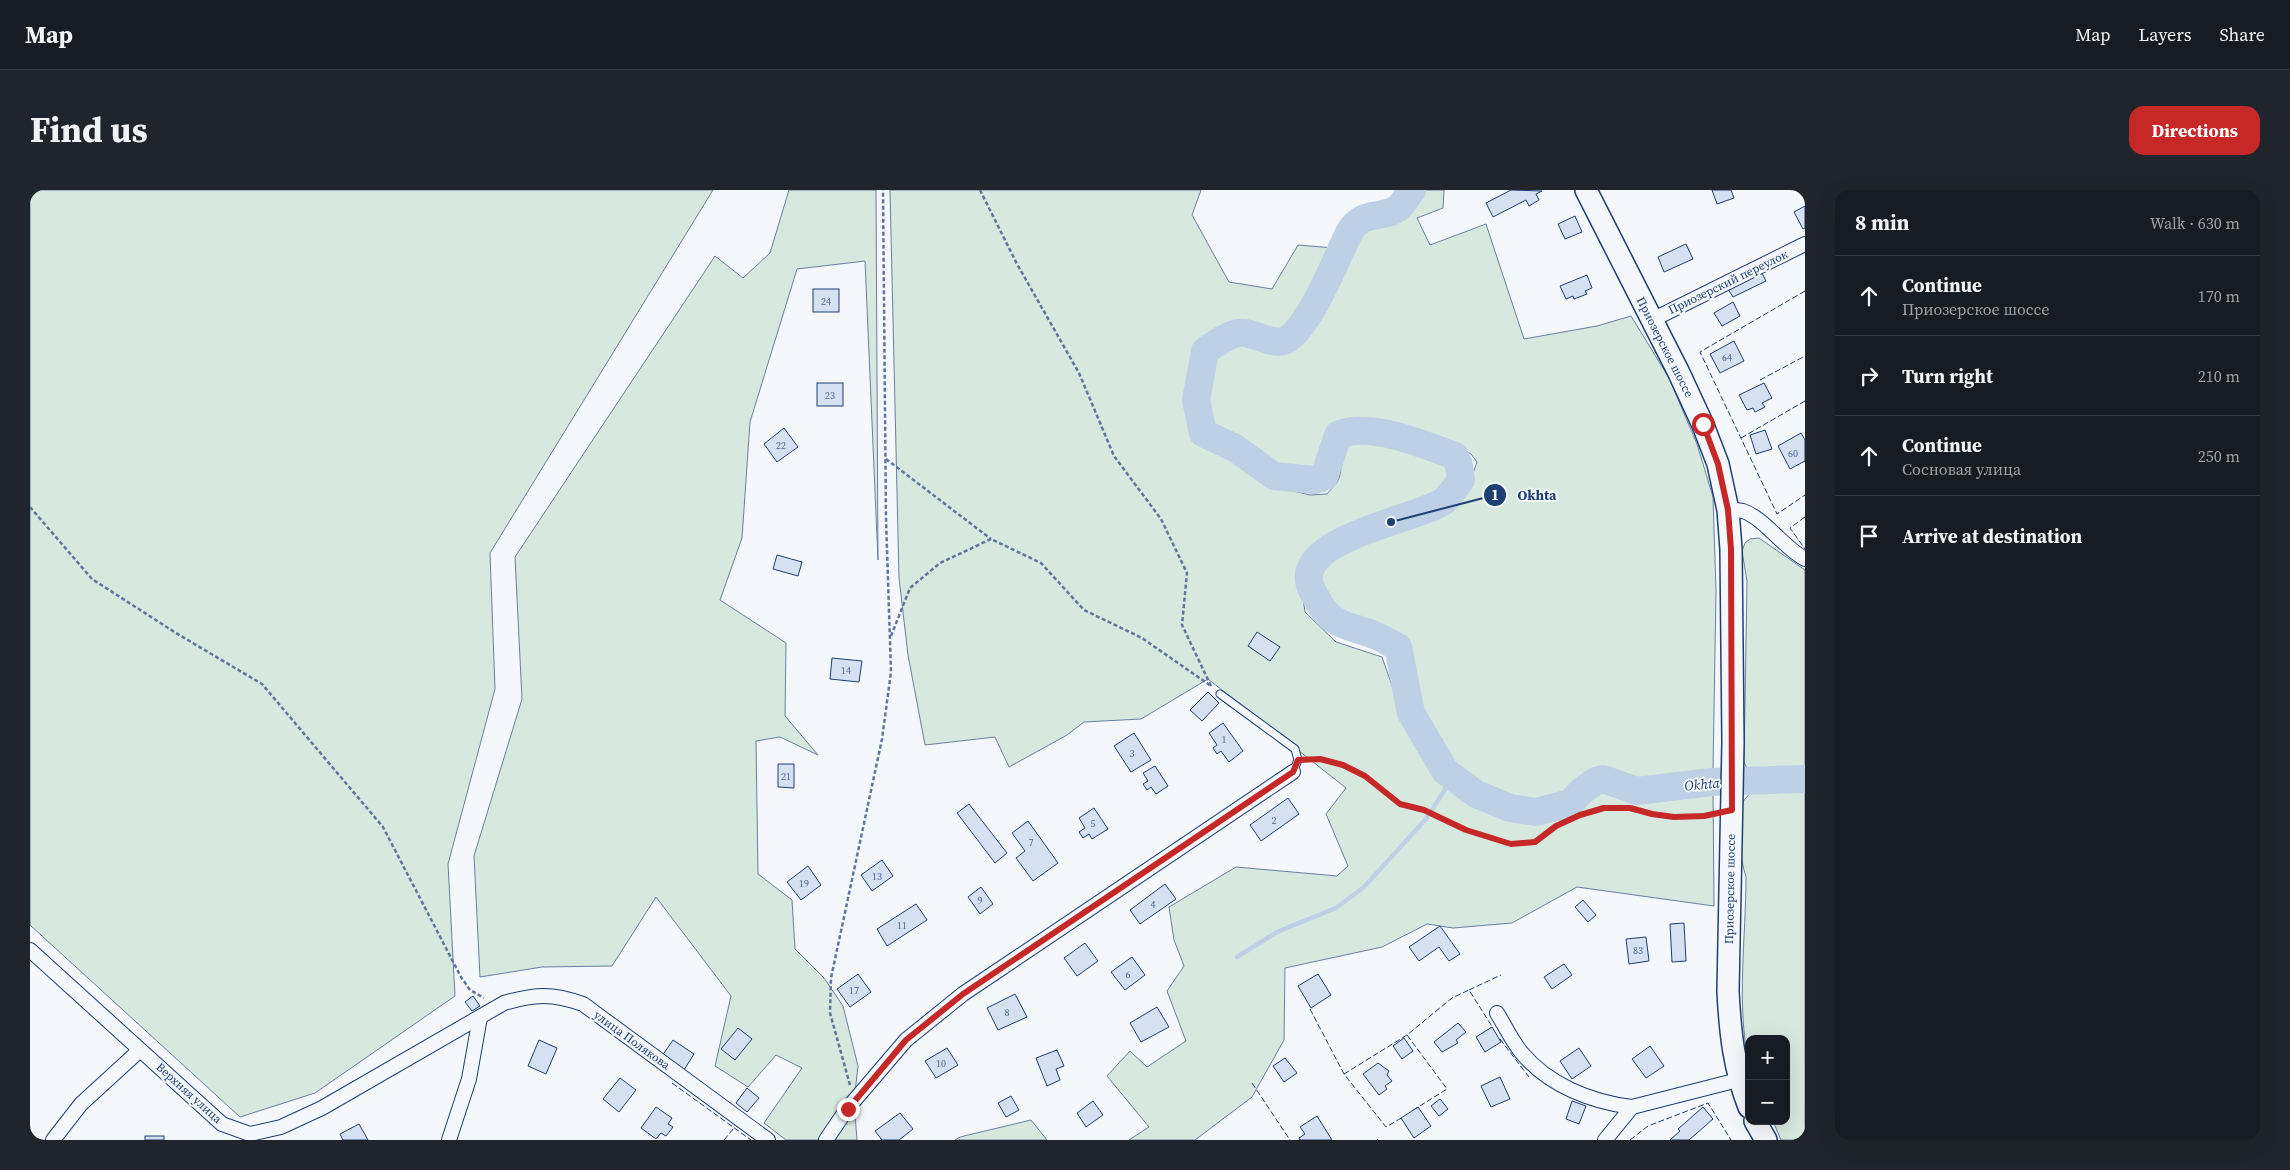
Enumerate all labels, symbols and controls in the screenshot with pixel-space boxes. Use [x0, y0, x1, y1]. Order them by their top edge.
text: Map [25, 18, 73, 51]
text: Map [2075, 22, 2110, 47]
text: Layers [2138, 22, 2191, 47]
text: Share [2219, 22, 2265, 47]
text: Find us [30, 106, 148, 154]
button: Directions [2129, 106, 2260, 155]
text: 8 min [1855, 208, 1910, 237]
text: Walk · 630 m [2150, 212, 2240, 234]
street label: Приозерский переулок [1666, 246, 1791, 318]
text: Continue [1902, 272, 1982, 298]
icon: ahead [1855, 282, 1883, 310]
text: 170 m [2198, 285, 2240, 307]
street label: Приозерское шоссе [1633, 294, 1697, 400]
house number: 24 [821, 295, 831, 308]
text: Приозерское шоссе [1902, 298, 2050, 320]
house number: 64 [1722, 351, 1732, 364]
icon: right [1855, 362, 1883, 390]
text: Turn right [1902, 363, 1993, 389]
text: 210 m [2198, 365, 2240, 387]
house number: 23 [825, 389, 835, 402]
route start [1692, 413, 1715, 436]
text: Continue [1902, 432, 1982, 458]
house number: 22 [776, 439, 786, 452]
icon: ahead [1855, 442, 1883, 470]
text: 250 m [2198, 445, 2240, 467]
house number: 60 [1788, 447, 1798, 460]
text: Сосновая улица [1902, 458, 2021, 480]
callout: Okhta [1482, 480, 1566, 509]
text: 1 [1491, 484, 1499, 505]
text: Okhta [1517, 485, 1557, 505]
icon: arrive [1855, 522, 1883, 550]
text: Arrive at destination [1902, 523, 2082, 549]
house number: 14 [841, 664, 851, 677]
house number: 1 [1222, 733, 1227, 746]
house number: 3 [1130, 747, 1135, 760]
house number: 21 [781, 770, 791, 783]
water label: Okhta [1684, 772, 1721, 796]
house number: 2 [1272, 814, 1277, 827]
house number: 5 [1091, 817, 1096, 830]
street label: Приозерское шоссе [1721, 834, 1739, 944]
house number: 7 [1029, 836, 1034, 849]
house number: 13 [872, 870, 882, 883]
house number: 19 [799, 877, 809, 890]
house number: 9 [978, 894, 983, 907]
house number: 4 [1151, 898, 1156, 911]
house number: 11 [897, 919, 907, 932]
house number: 83 [1633, 944, 1643, 957]
house number: 6 [1126, 968, 1131, 981]
house number: 17 [849, 984, 859, 997]
house number: 8 [1005, 1006, 1010, 1019]
street label: улица Полякова [591, 1007, 674, 1074]
map controls [1745, 1035, 1790, 1125]
button: + [1745, 1035, 1790, 1080]
house number: 10 [936, 1057, 946, 1070]
street label: Верхняя улица [153, 1059, 226, 1127]
button: − [1745, 1080, 1790, 1125]
route end [837, 1098, 860, 1121]

